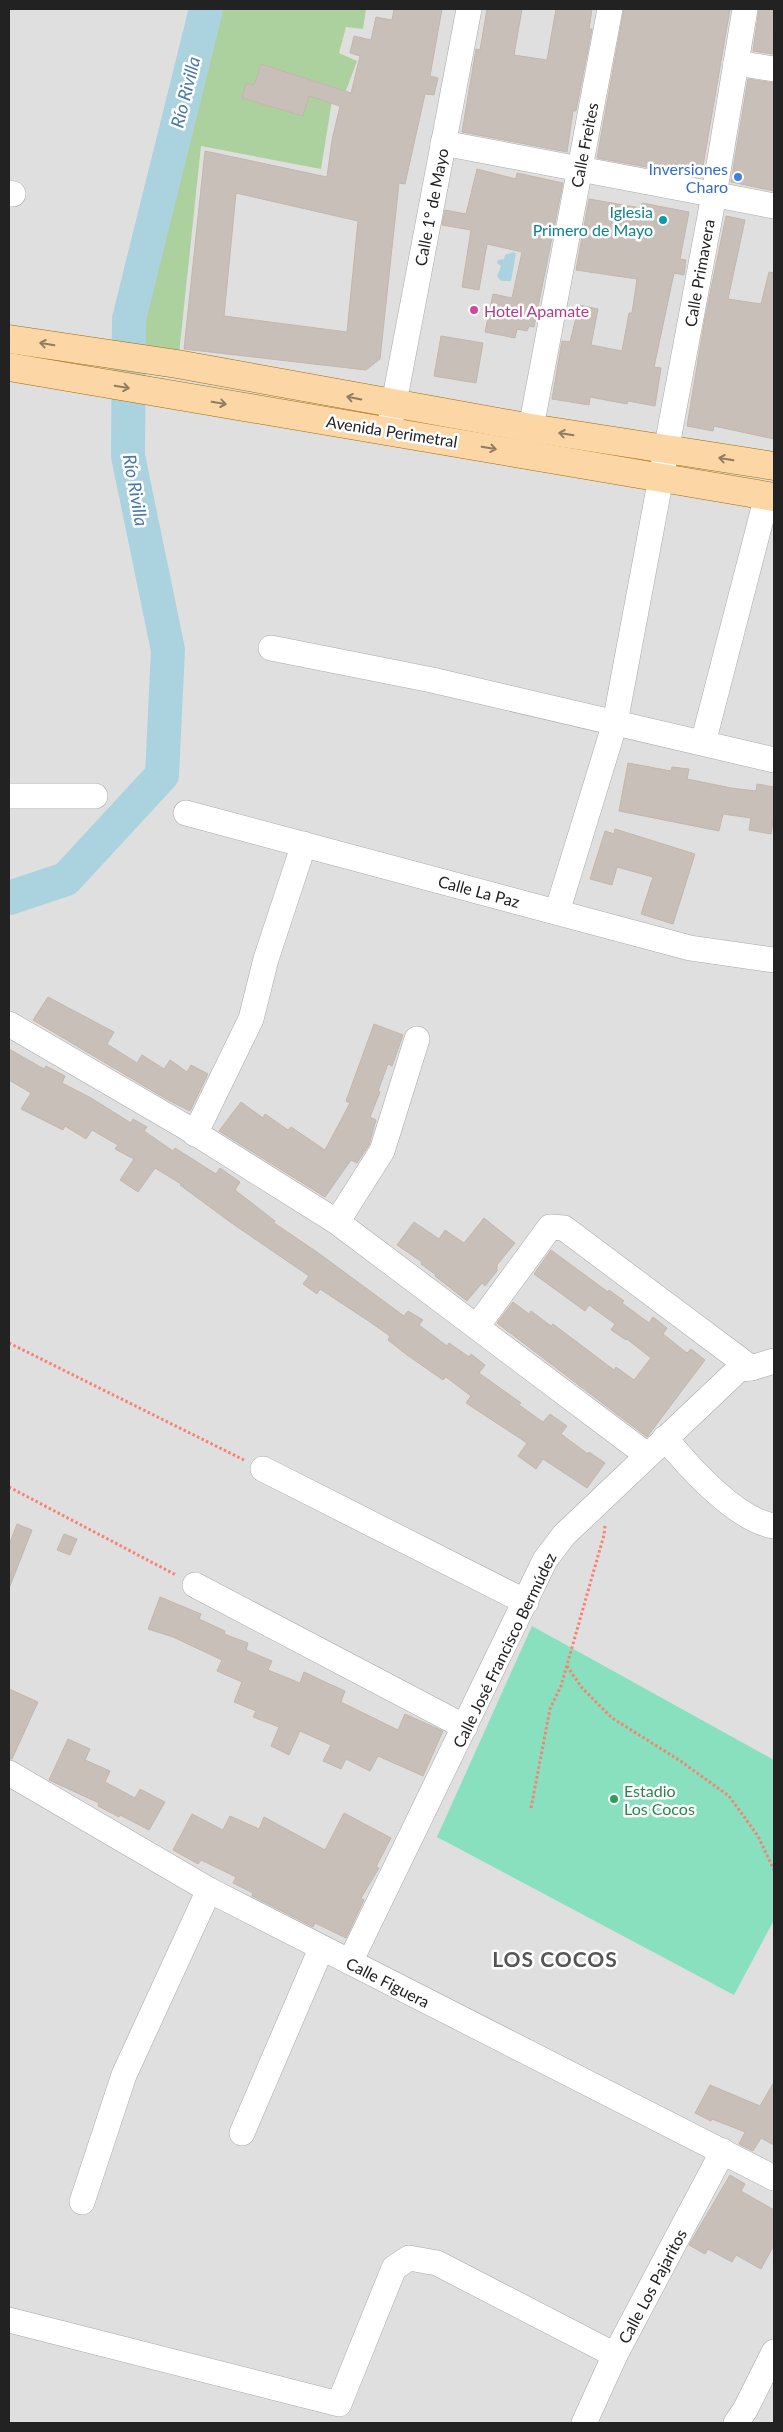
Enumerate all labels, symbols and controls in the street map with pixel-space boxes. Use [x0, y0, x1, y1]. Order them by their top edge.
water label: Río Rivilla [166, 54, 204, 130]
street label: Calle Freites [566, 101, 602, 189]
street label: Calle 1° de Mayo [410, 146, 452, 268]
place label: Inversiones Charo [648, 159, 728, 196]
marker: Inversiones Charo [732, 171, 744, 183]
place label: Iglesia Primero de Mayo [533, 202, 653, 239]
marker: Iglesia Primero de Mayo [657, 214, 669, 226]
street label: Calle Primavera [680, 218, 718, 328]
place label: Hotel Apamate [484, 301, 589, 320]
marker: Hotel Apamate [468, 304, 480, 316]
one-way arrow [39, 339, 55, 349]
one-way arrow [113, 382, 129, 392]
one-way arrow [346, 392, 362, 402]
one-way arrow [210, 398, 226, 408]
street label: Avenida Perimetral [325, 411, 459, 451]
one-way arrow [558, 428, 574, 438]
one-way arrow [481, 443, 497, 453]
water label: Río Rivilla [119, 452, 153, 528]
one-way arrow [718, 453, 734, 463]
street label: Calle La Paz [436, 871, 522, 911]
street label: Calle José Francisco Bermúdez [448, 1549, 560, 1751]
place label: Estadio Los Cocos [624, 1781, 695, 1818]
marker: Estadio Los Cocos [608, 1793, 620, 1805]
district label: LOS COCOS [492, 1946, 618, 1971]
street label: Calle Figuera [343, 1953, 433, 2011]
street label: Calle Los Pajaritos [614, 2225, 690, 2346]

